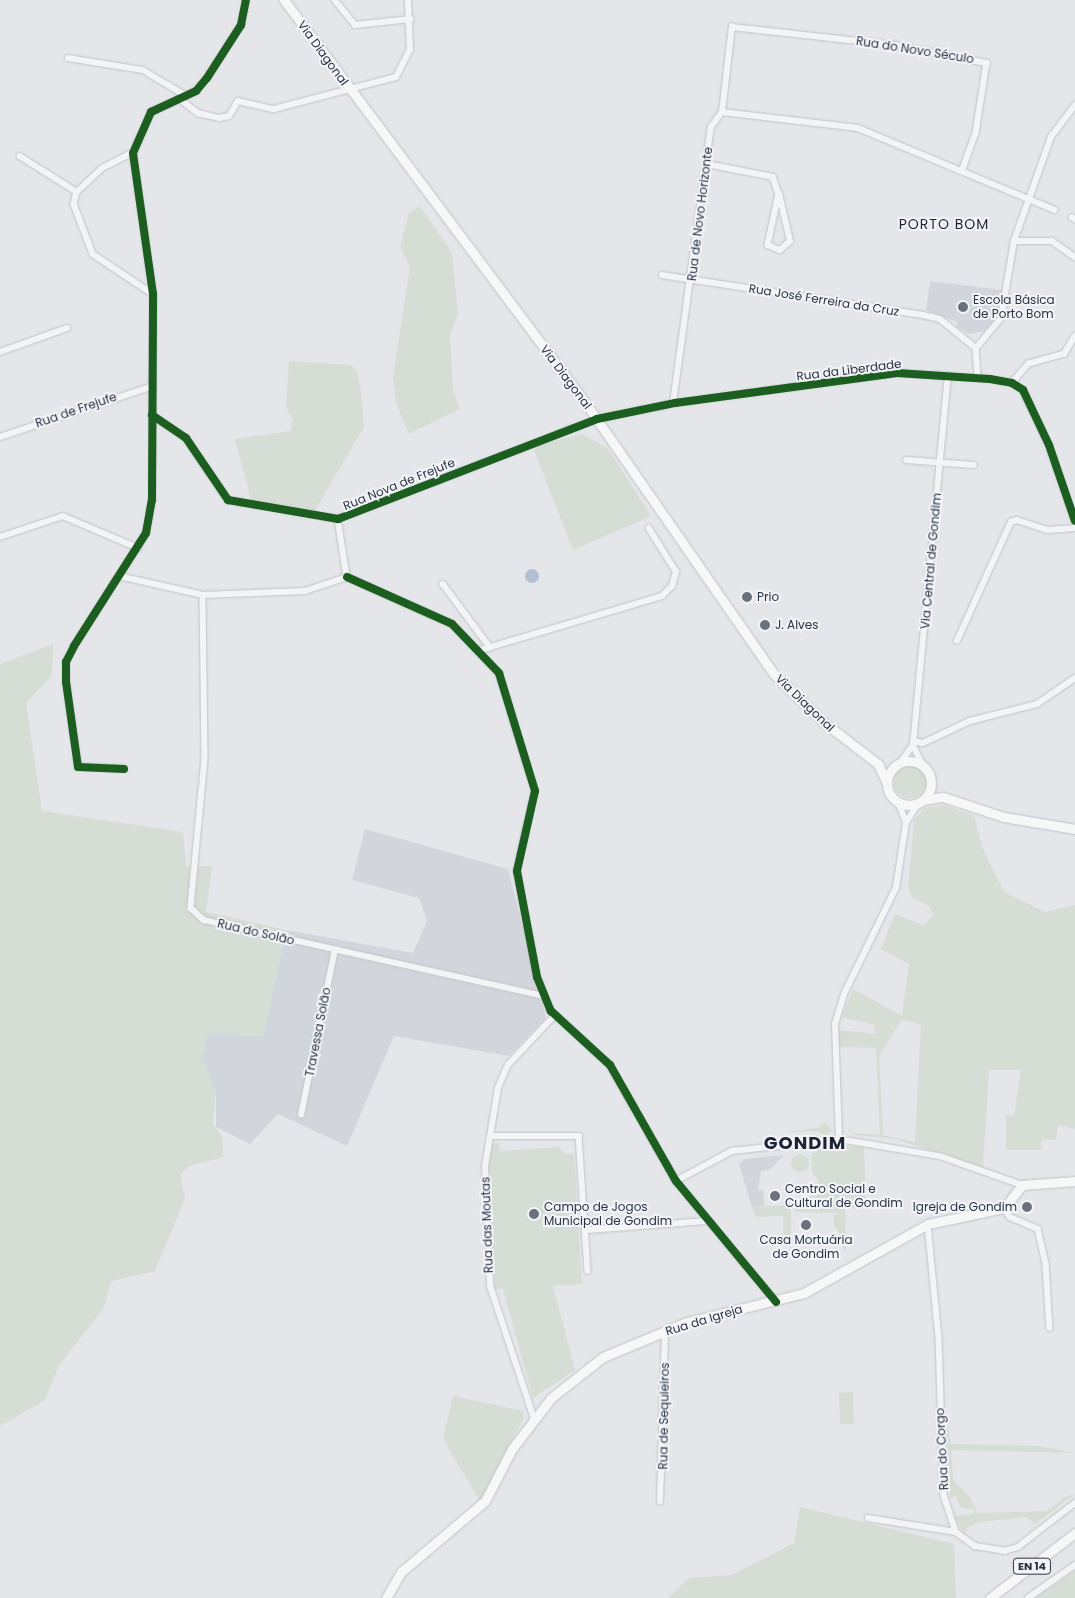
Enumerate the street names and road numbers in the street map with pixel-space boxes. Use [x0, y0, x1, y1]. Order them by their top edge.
street label: Via Diagonal [295, 18, 351, 88]
street label: Rua do Novo Século [855, 34, 975, 66]
street label: Rua de Novo Horizonte [685, 146, 715, 282]
street label: Rua José Ferreira da Cruz [748, 281, 900, 319]
street label: Via Diagonal [537, 342, 595, 412]
street label: Rua da Liberdade [796, 356, 902, 384]
street label: Rua de Frejufe [33, 389, 119, 431]
street label: Rua Nova de Frejufe [341, 455, 457, 513]
street label: Via Central de Gondim [918, 492, 944, 630]
street label: Via Diagonal [772, 671, 838, 735]
street label: Rua do Solão [216, 916, 296, 948]
street label: Travessa Solão [302, 986, 334, 1078]
street label: Rua das Moutas [478, 1177, 496, 1273]
street label: Rua da Igreja [664, 1301, 744, 1339]
street label: Rua de Sequieiros [656, 1362, 672, 1470]
street label: Rua do Corgo [933, 1407, 951, 1491]
road number: EN 14 [1012, 1558, 1052, 1574]

